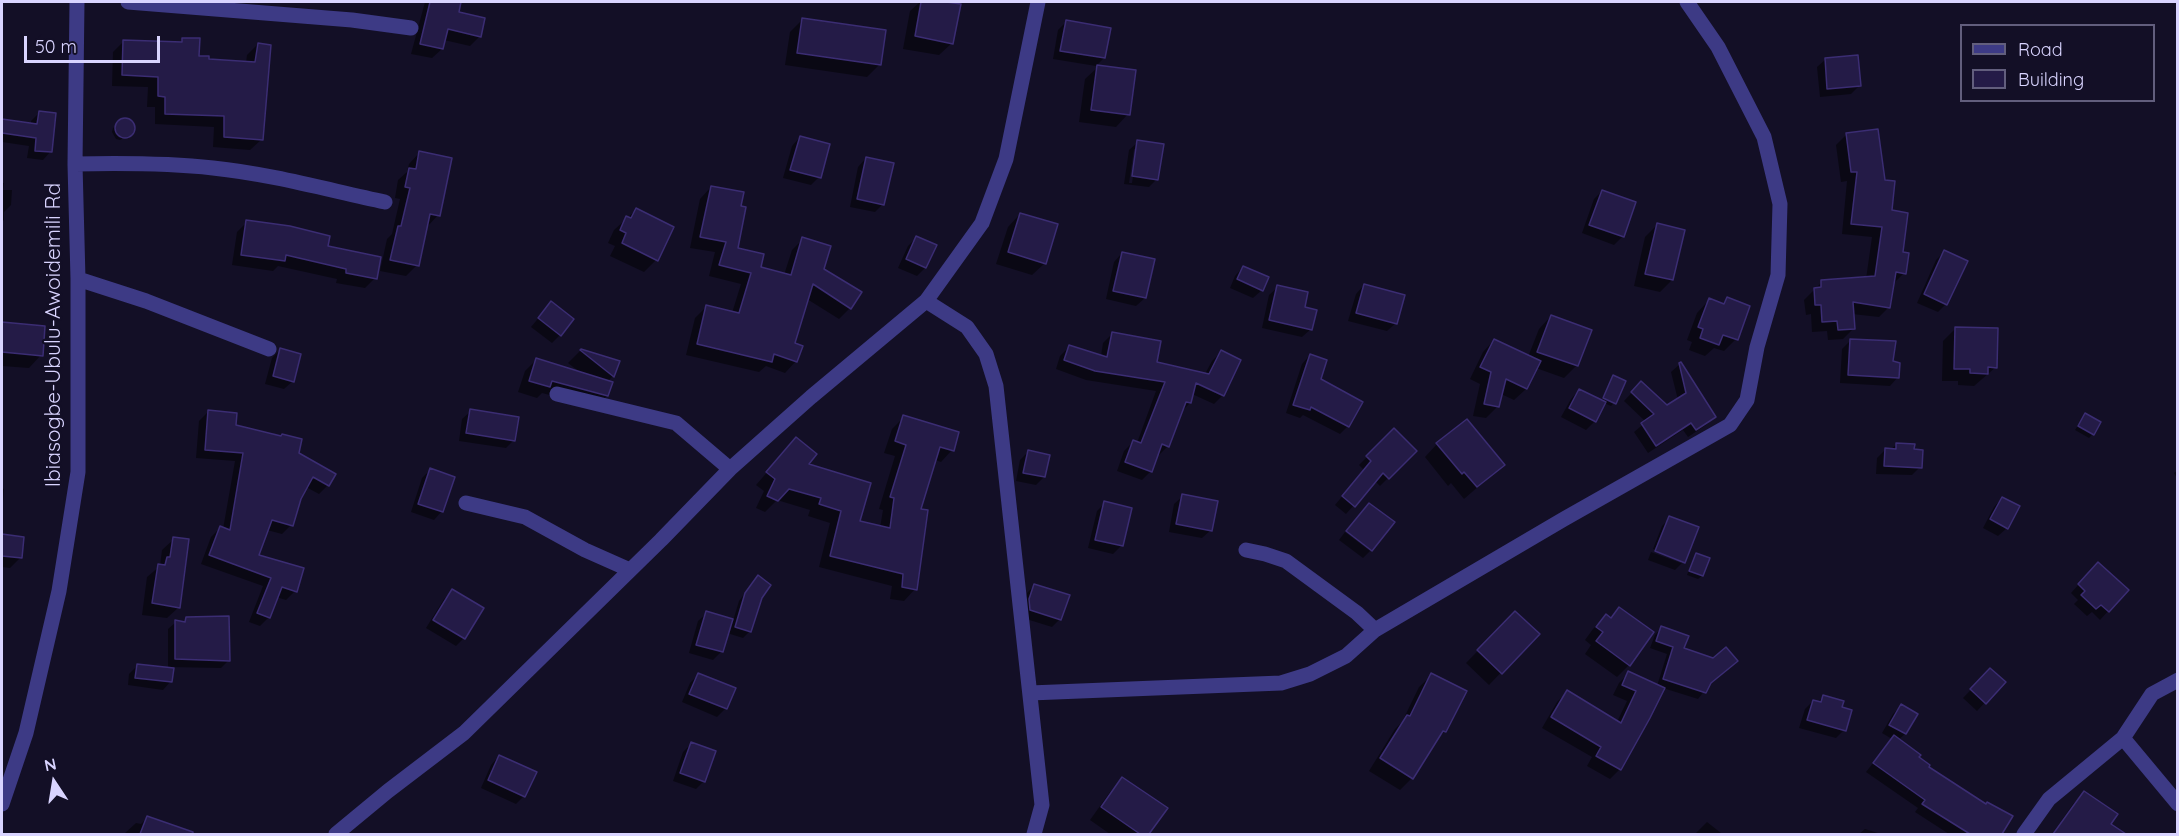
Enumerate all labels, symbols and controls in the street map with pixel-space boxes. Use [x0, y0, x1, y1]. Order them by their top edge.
scale bar [27, 24, 164, 62]
legend [1960, 24, 2155, 102]
text: 50 m [35, 35, 77, 58]
text: Road [2018, 38, 2063, 61]
text: Building [2018, 68, 2084, 91]
street label: Ibiasogbe-Ubulu-Awoidemili Rd [41, 183, 67, 487]
north arrow [24, 752, 84, 812]
text: N [42, 753, 58, 775]

